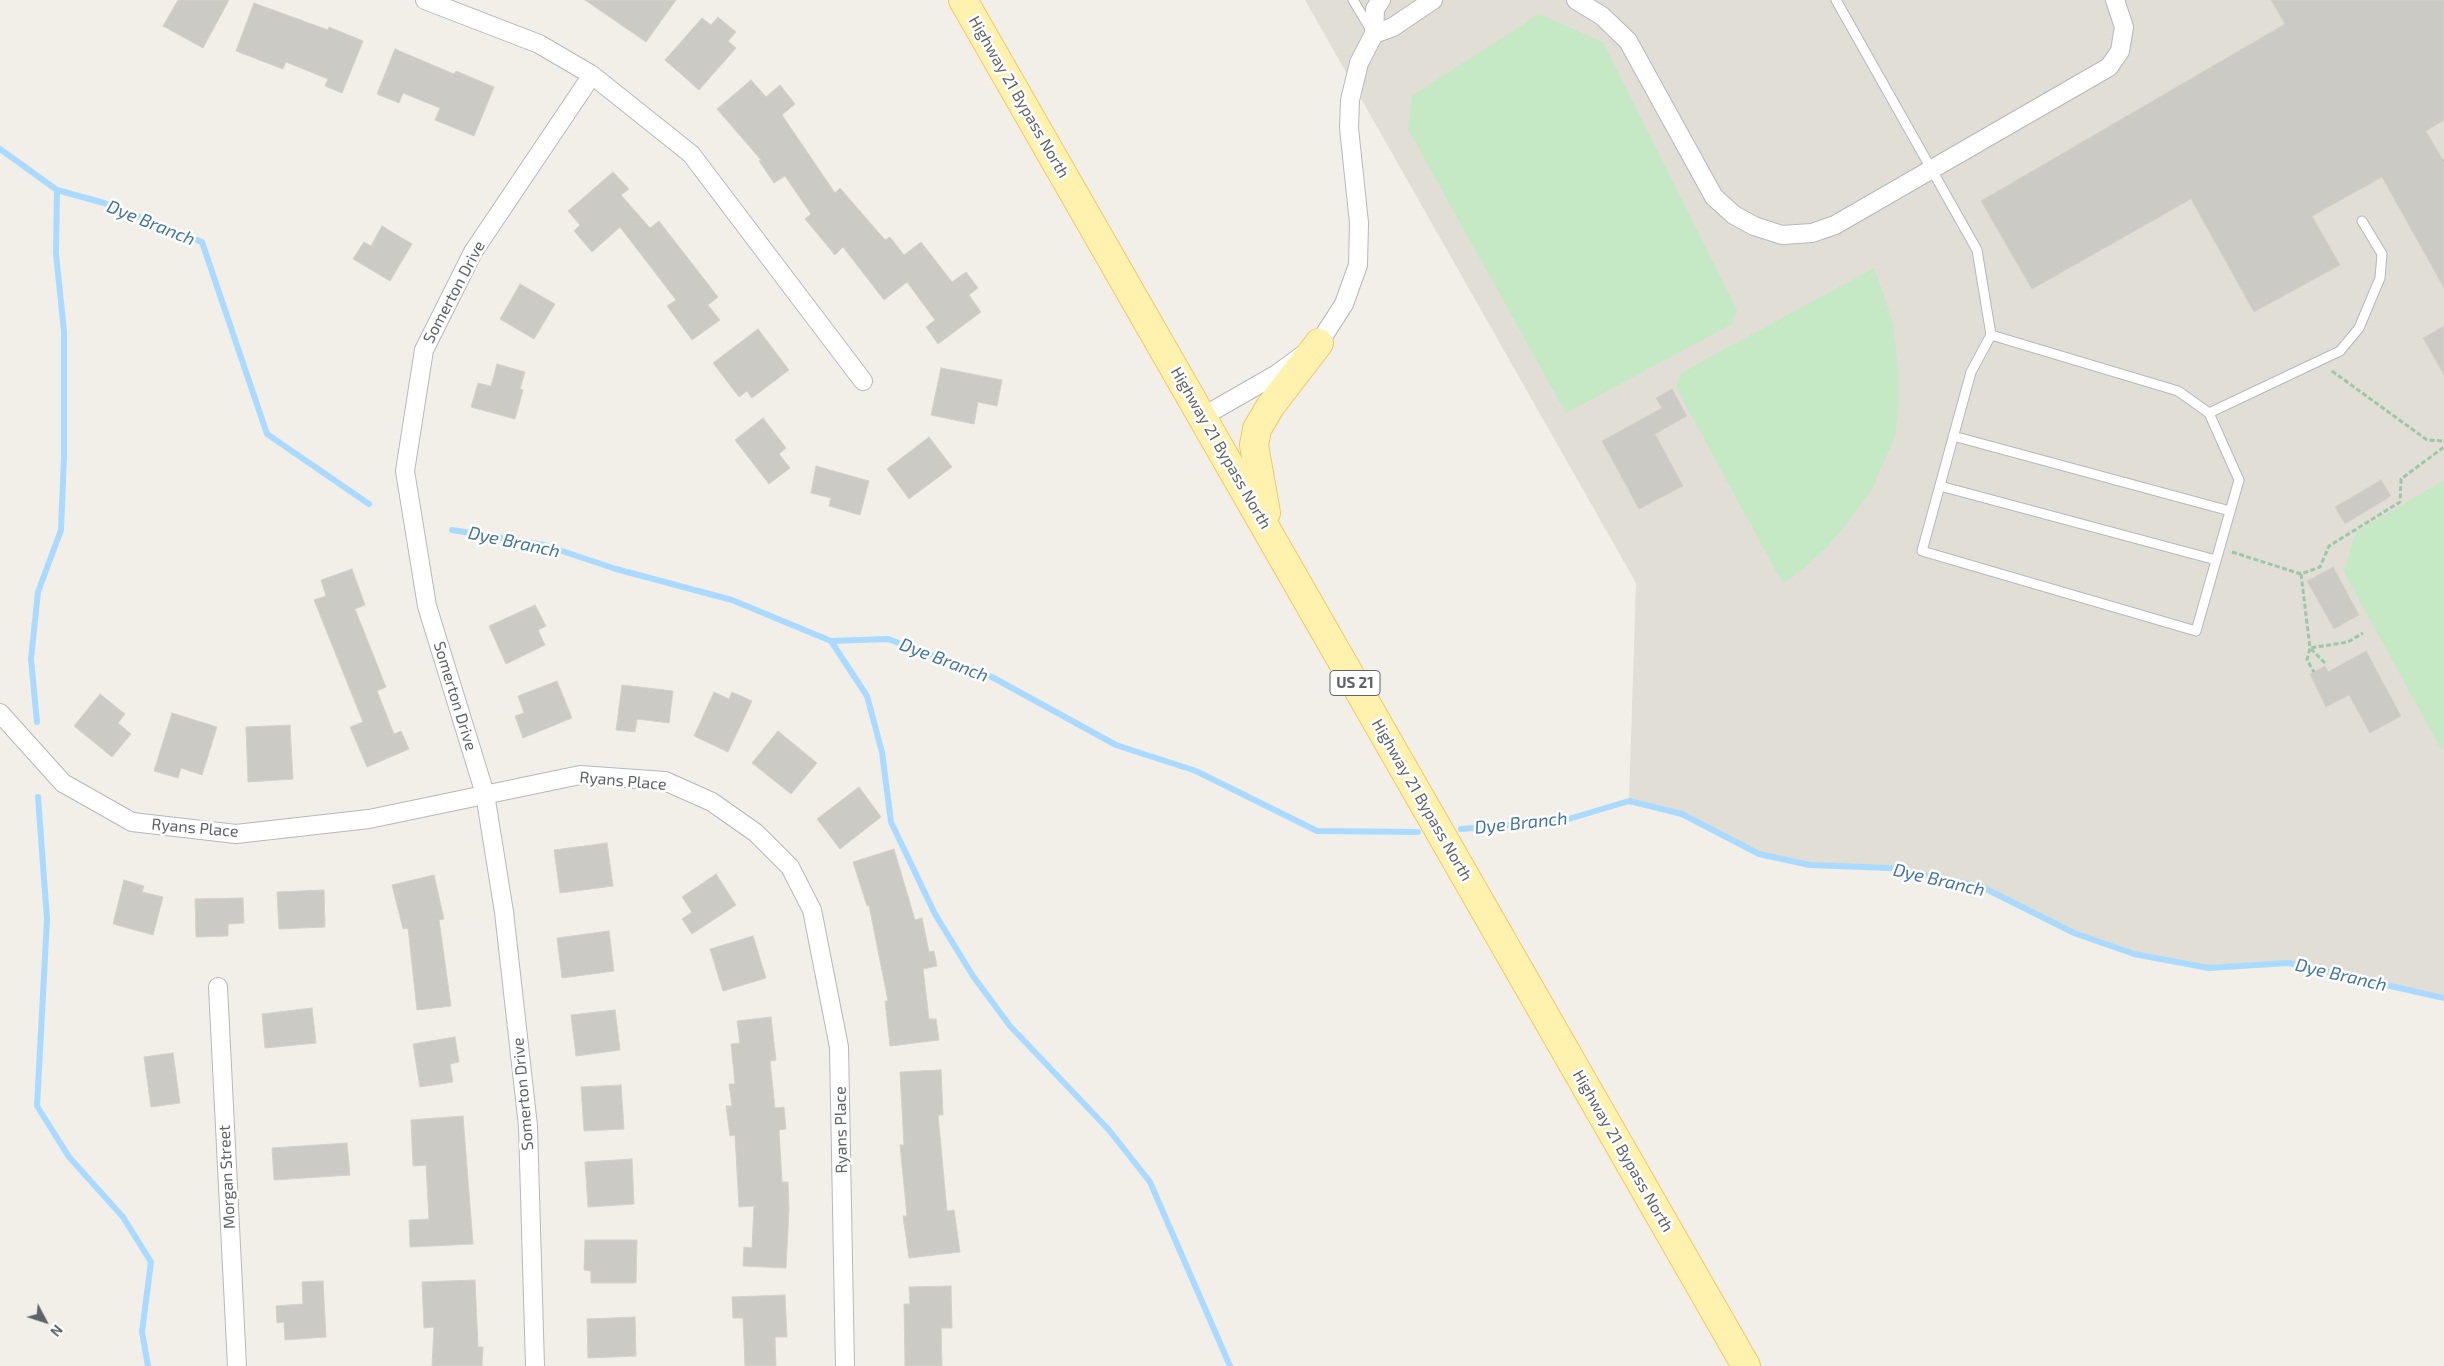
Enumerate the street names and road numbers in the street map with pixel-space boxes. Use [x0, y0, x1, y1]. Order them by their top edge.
street label: Highway 21 Bypass North [965, 12, 1073, 182]
street label: Somerton Drive [419, 238, 489, 346]
street label: Highway 21 Bypass North [1167, 363, 1275, 533]
street label: Somerton Drive [429, 639, 481, 753]
road number: US 21 [1330, 670, 1380, 696]
street label: Highway 21 Bypass North [1368, 715, 1476, 885]
street label: Ryans Place [579, 768, 667, 794]
street label: Ryans Place [151, 815, 239, 841]
street label: Somerton Drive [509, 1037, 537, 1151]
street label: Highway 21 Bypass North [1569, 1066, 1677, 1236]
street label: Ryans Place [831, 1086, 851, 1174]
street label: Morgan Street [215, 1124, 239, 1230]

